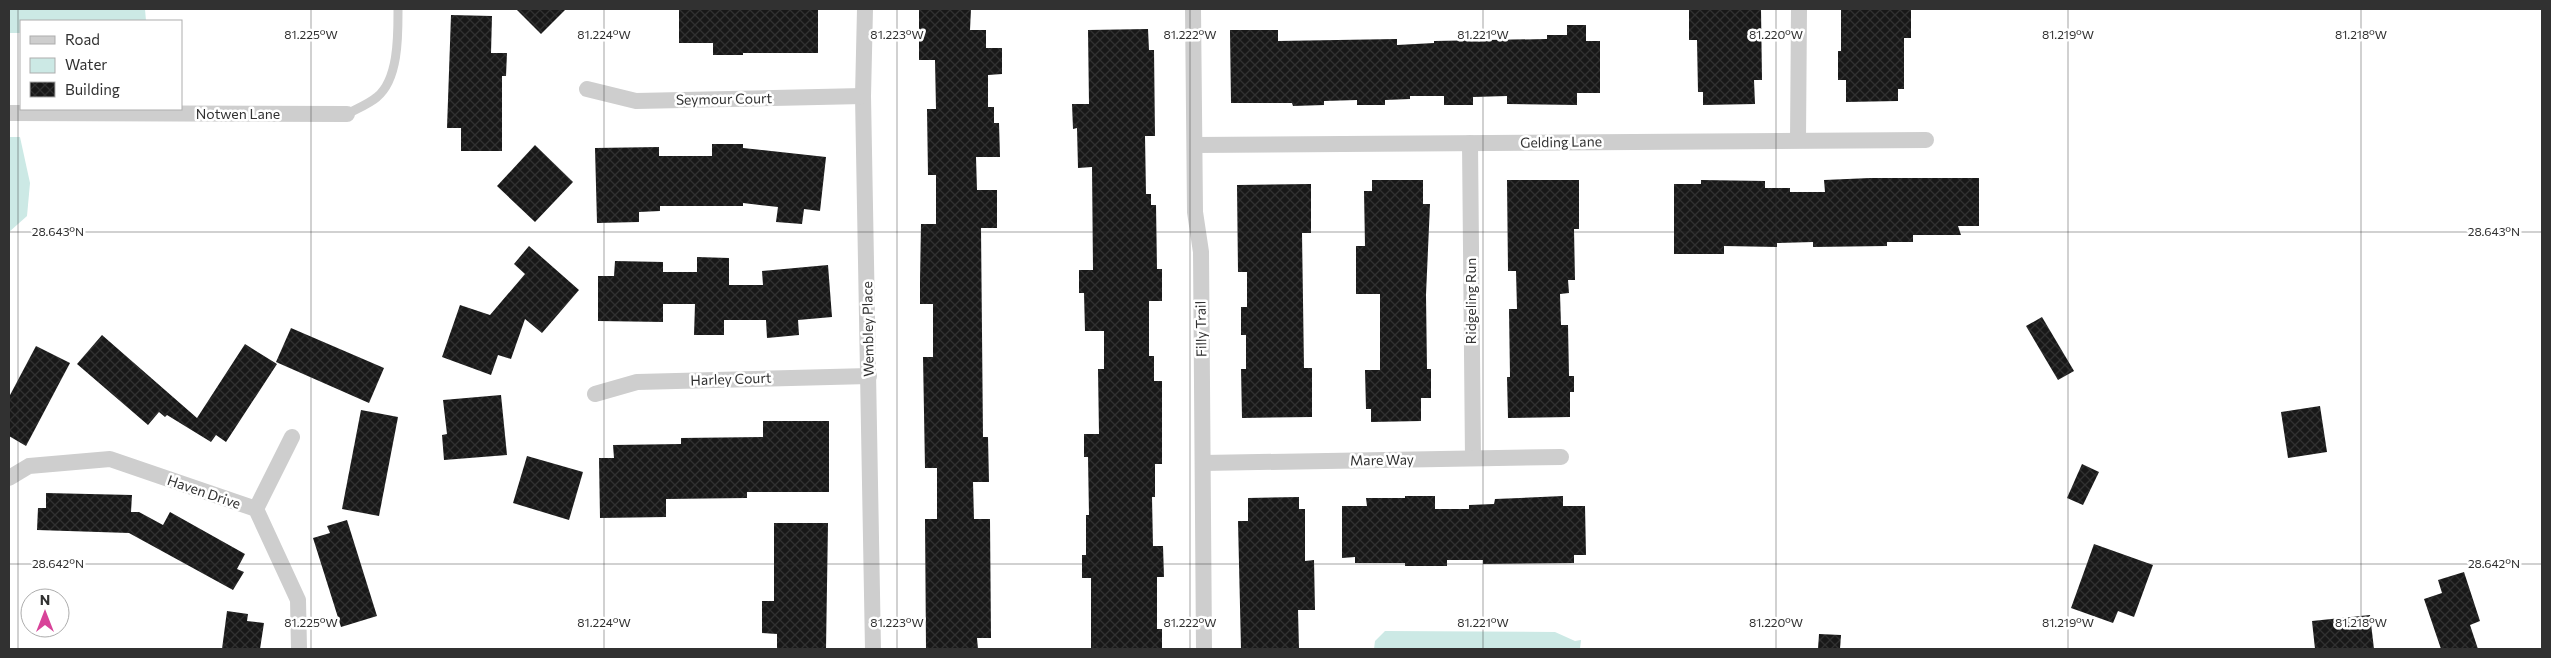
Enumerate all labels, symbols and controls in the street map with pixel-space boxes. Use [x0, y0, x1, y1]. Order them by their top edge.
legend [20, 20, 182, 110]
text: 81.225°W [284, 27, 338, 41]
text: 81.224°W [577, 27, 631, 41]
text: 81.223°W [870, 27, 924, 41]
text: 81.222°W [1163, 27, 1217, 41]
text: 81.221°W [1457, 27, 1509, 41]
text: 81.220°W [1749, 27, 1803, 41]
text: 81.219°W [2042, 27, 2094, 41]
text: 81.218°W [2335, 27, 2387, 41]
text: Road [65, 30, 100, 48]
text: Water [65, 55, 107, 73]
text: Building [65, 80, 120, 98]
street label: Seymour Court [676, 89, 773, 108]
street label: Notwen Lane [196, 105, 280, 122]
street label: Gelding Lane [1520, 132, 1602, 151]
text: 28.643°N [32, 224, 84, 238]
text: 28.643°N [2468, 224, 2520, 238]
street label: Ridgeling Run [1462, 258, 1479, 344]
street label: Wembley Place [858, 281, 877, 377]
street label: Filly Trail [1192, 301, 1209, 357]
street label: Harley Court [690, 369, 772, 388]
street label: Mare Way [1350, 450, 1414, 469]
street label: Haven Drive [165, 471, 243, 512]
text: 28.642°N [32, 556, 84, 570]
text: 28.642°N [2468, 556, 2520, 570]
north arrow [20, 588, 70, 638]
text: N [40, 591, 50, 608]
text: 81.225°W [284, 615, 338, 629]
text: 81.224°W [577, 615, 631, 629]
text: 81.223°W [870, 615, 924, 629]
text: 81.222°W [1163, 615, 1217, 629]
text: 81.221°W [1457, 615, 1509, 629]
text: 81.220°W [1749, 615, 1803, 629]
text: 81.219°W [2042, 615, 2094, 629]
text: 81.218°W [2335, 615, 2387, 629]

